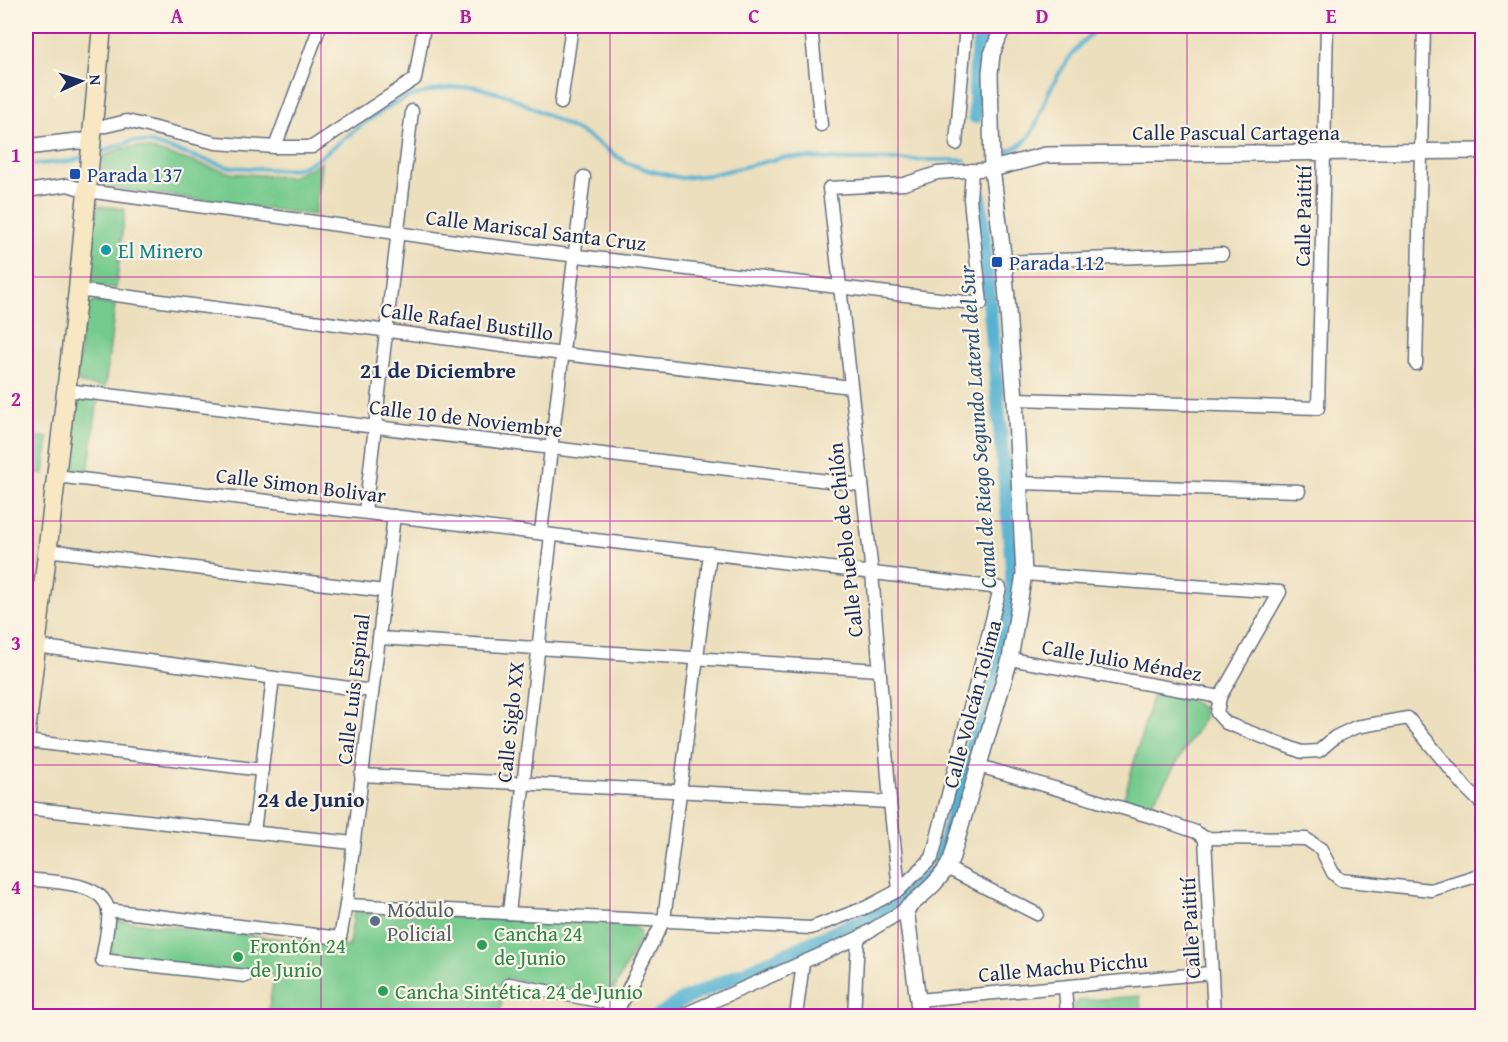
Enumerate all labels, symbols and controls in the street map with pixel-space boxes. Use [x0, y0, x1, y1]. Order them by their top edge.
text: A [171, 1, 184, 30]
text: B [460, 1, 472, 30]
text: C [748, 1, 760, 30]
text: D [1035, 1, 1049, 30]
text: E [1326, 1, 1337, 30]
north arrow [51, 51, 111, 111]
text: N [84, 74, 108, 86]
street label: Calle Pascual Cartagena [1132, 117, 1340, 148]
text: 1 [11, 140, 21, 169]
place label: Parada 137 [87, 159, 183, 190]
street label: Calle Paitití [1287, 164, 1319, 267]
marker: Parada 137 [68, 167, 82, 181]
street label: Calle Mariscal Santa Cruz [424, 201, 648, 259]
place label: El Minero [118, 235, 203, 266]
marker: El Minero [99, 243, 113, 257]
place label: Parada 112 [1009, 247, 1105, 278]
marker: Parada 112 [990, 255, 1004, 269]
water label: Canal de Riego Segundo Lateral del Sur [950, 264, 1004, 590]
street label: Calle Rafael Bustillo [379, 294, 555, 348]
district label: 21 de Diciembre [360, 354, 516, 386]
text: 2 [11, 384, 21, 413]
street label: Calle 10 de Noviembre [368, 391, 565, 445]
street label: Calle Pueblo de Chilón [819, 441, 871, 639]
street label: Calle Simon Bolivar [214, 459, 388, 511]
street label: Calle Luis Espinal [328, 612, 378, 766]
street label: Calle Volcán Tolima [935, 616, 1009, 792]
text: 3 [11, 628, 21, 657]
street label: Calle Julio Méndez [1040, 631, 1204, 689]
street label: Calle Siglo XX [488, 660, 532, 784]
district label: 24 de Junio [257, 783, 365, 815]
text: 4 [11, 872, 21, 901]
street label: Calle Paitití [1172, 875, 1208, 979]
place label: Módulo Policial [387, 894, 454, 949]
marker: Módulo Policial [368, 914, 382, 928]
place label: Cancha 24 de Junio [494, 918, 583, 973]
place label: Frontón 24 de Junio [250, 930, 346, 985]
marker: Cancha 24 de Junio [475, 938, 489, 952]
street label: Calle Machu Picchu [977, 944, 1150, 990]
marker: Frontón 24 de Junio [231, 950, 245, 964]
place label: Cancha Sintética 24 de Junio [395, 976, 643, 1007]
marker: Cancha Sintética 24 de Junio [376, 984, 390, 998]

